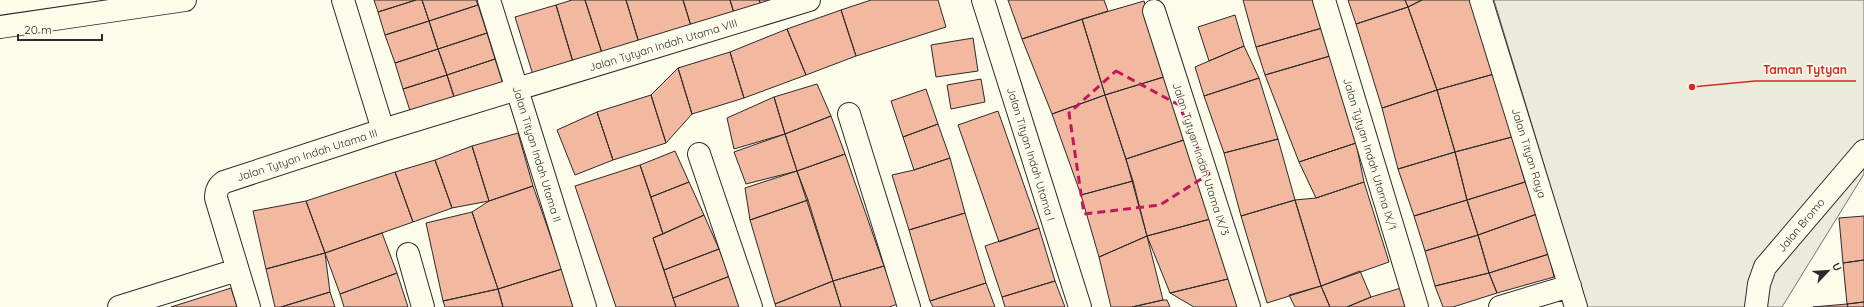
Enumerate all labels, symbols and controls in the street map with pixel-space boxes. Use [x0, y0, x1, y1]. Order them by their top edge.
scale bar [18, 16, 102, 42]
street label: Jalan Tytyan Indah Utama VIII [587, 16, 739, 74]
text: 20 m [24, 22, 52, 37]
callout: Taman Tytyan [1755, 57, 1856, 81]
text: Taman Tytyan [1763, 62, 1847, 77]
street label: Jalan Tytyan Indah Utama IX/1 [1340, 76, 1400, 232]
street label: Jalan Tytyan Indah Utama IX/3 [1170, 81, 1232, 237]
street label: Jalan Tityan Indah Utama II [510, 84, 564, 224]
street label: Jalan Tityan Indah Utama I [1004, 86, 1058, 222]
street label: Jalan Tityan Raya [1509, 106, 1549, 200]
street label: Jalan Tytyan Indah Utama III [235, 126, 379, 184]
street label: Jalan Bromo [1774, 195, 1828, 255]
north arrow [1808, 251, 1848, 291]
text: U [1829, 260, 1845, 273]

